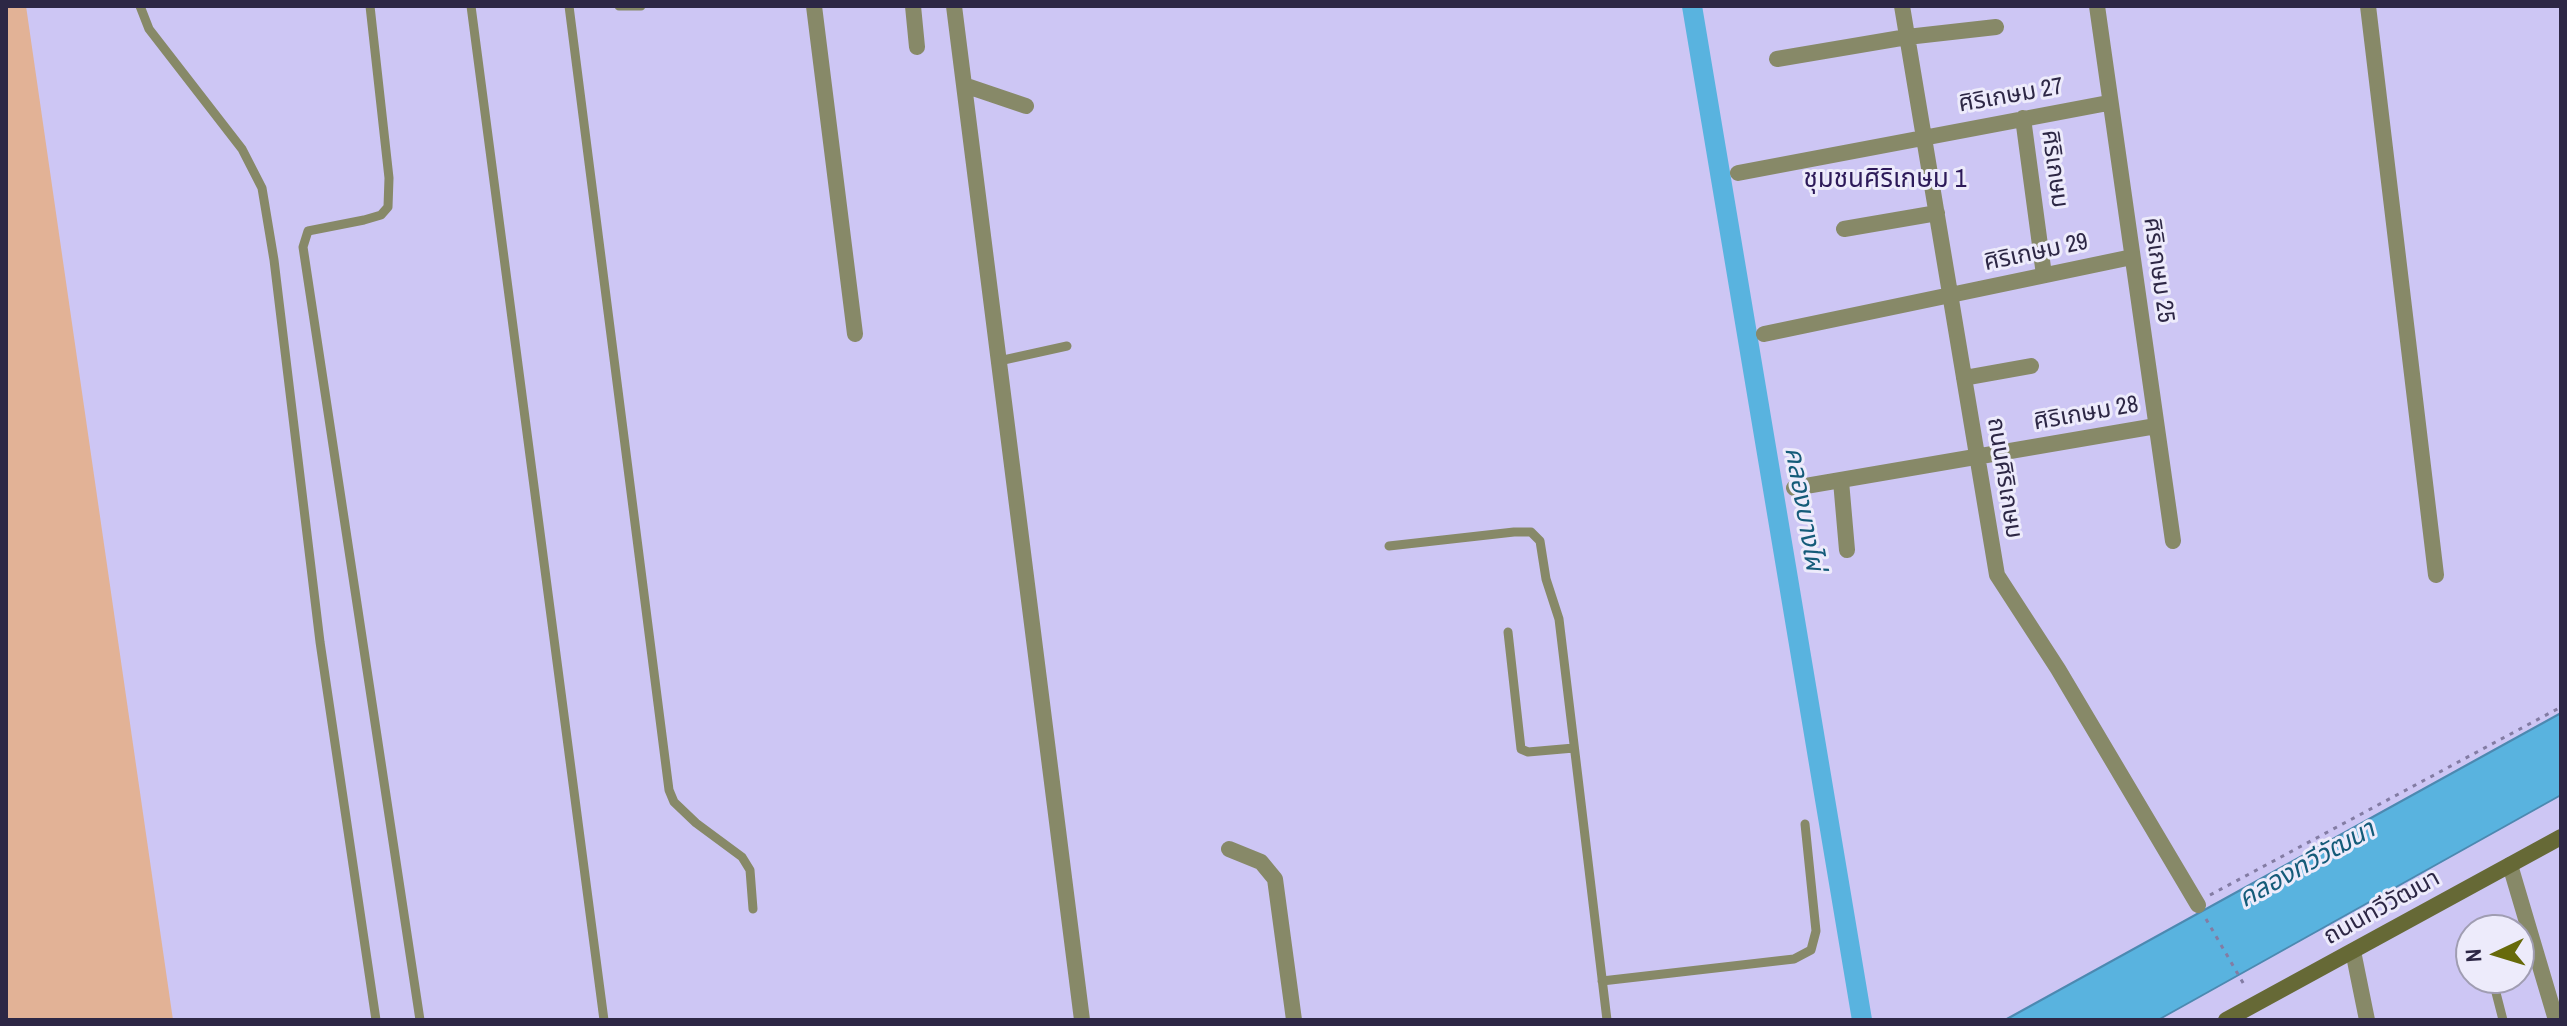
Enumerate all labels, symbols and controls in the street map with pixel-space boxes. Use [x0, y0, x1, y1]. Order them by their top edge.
street label: ศิริเกษม 27 [1956, 73, 2066, 119]
street label: ศิริเกษม [2034, 128, 2074, 210]
district label: ชุมชนศิริเกษม 1 [1803, 164, 1967, 196]
street label: ศิริเกษม 25 [2136, 216, 2180, 324]
street label: ศิริเกษม 29 [1981, 228, 2091, 278]
street label: ศิริเกษม 28 [2031, 391, 2141, 437]
street label: ถนนศิริเกษม [1980, 415, 2028, 541]
water label: คลองบางไผ่ [1777, 445, 1829, 573]
water label: คลองทวีวัฒนา [2233, 815, 2381, 915]
street label: ถนนทวีวัฒนา [2319, 864, 2445, 952]
north arrow [2455, 914, 2535, 994]
text: N [2458, 948, 2488, 963]

